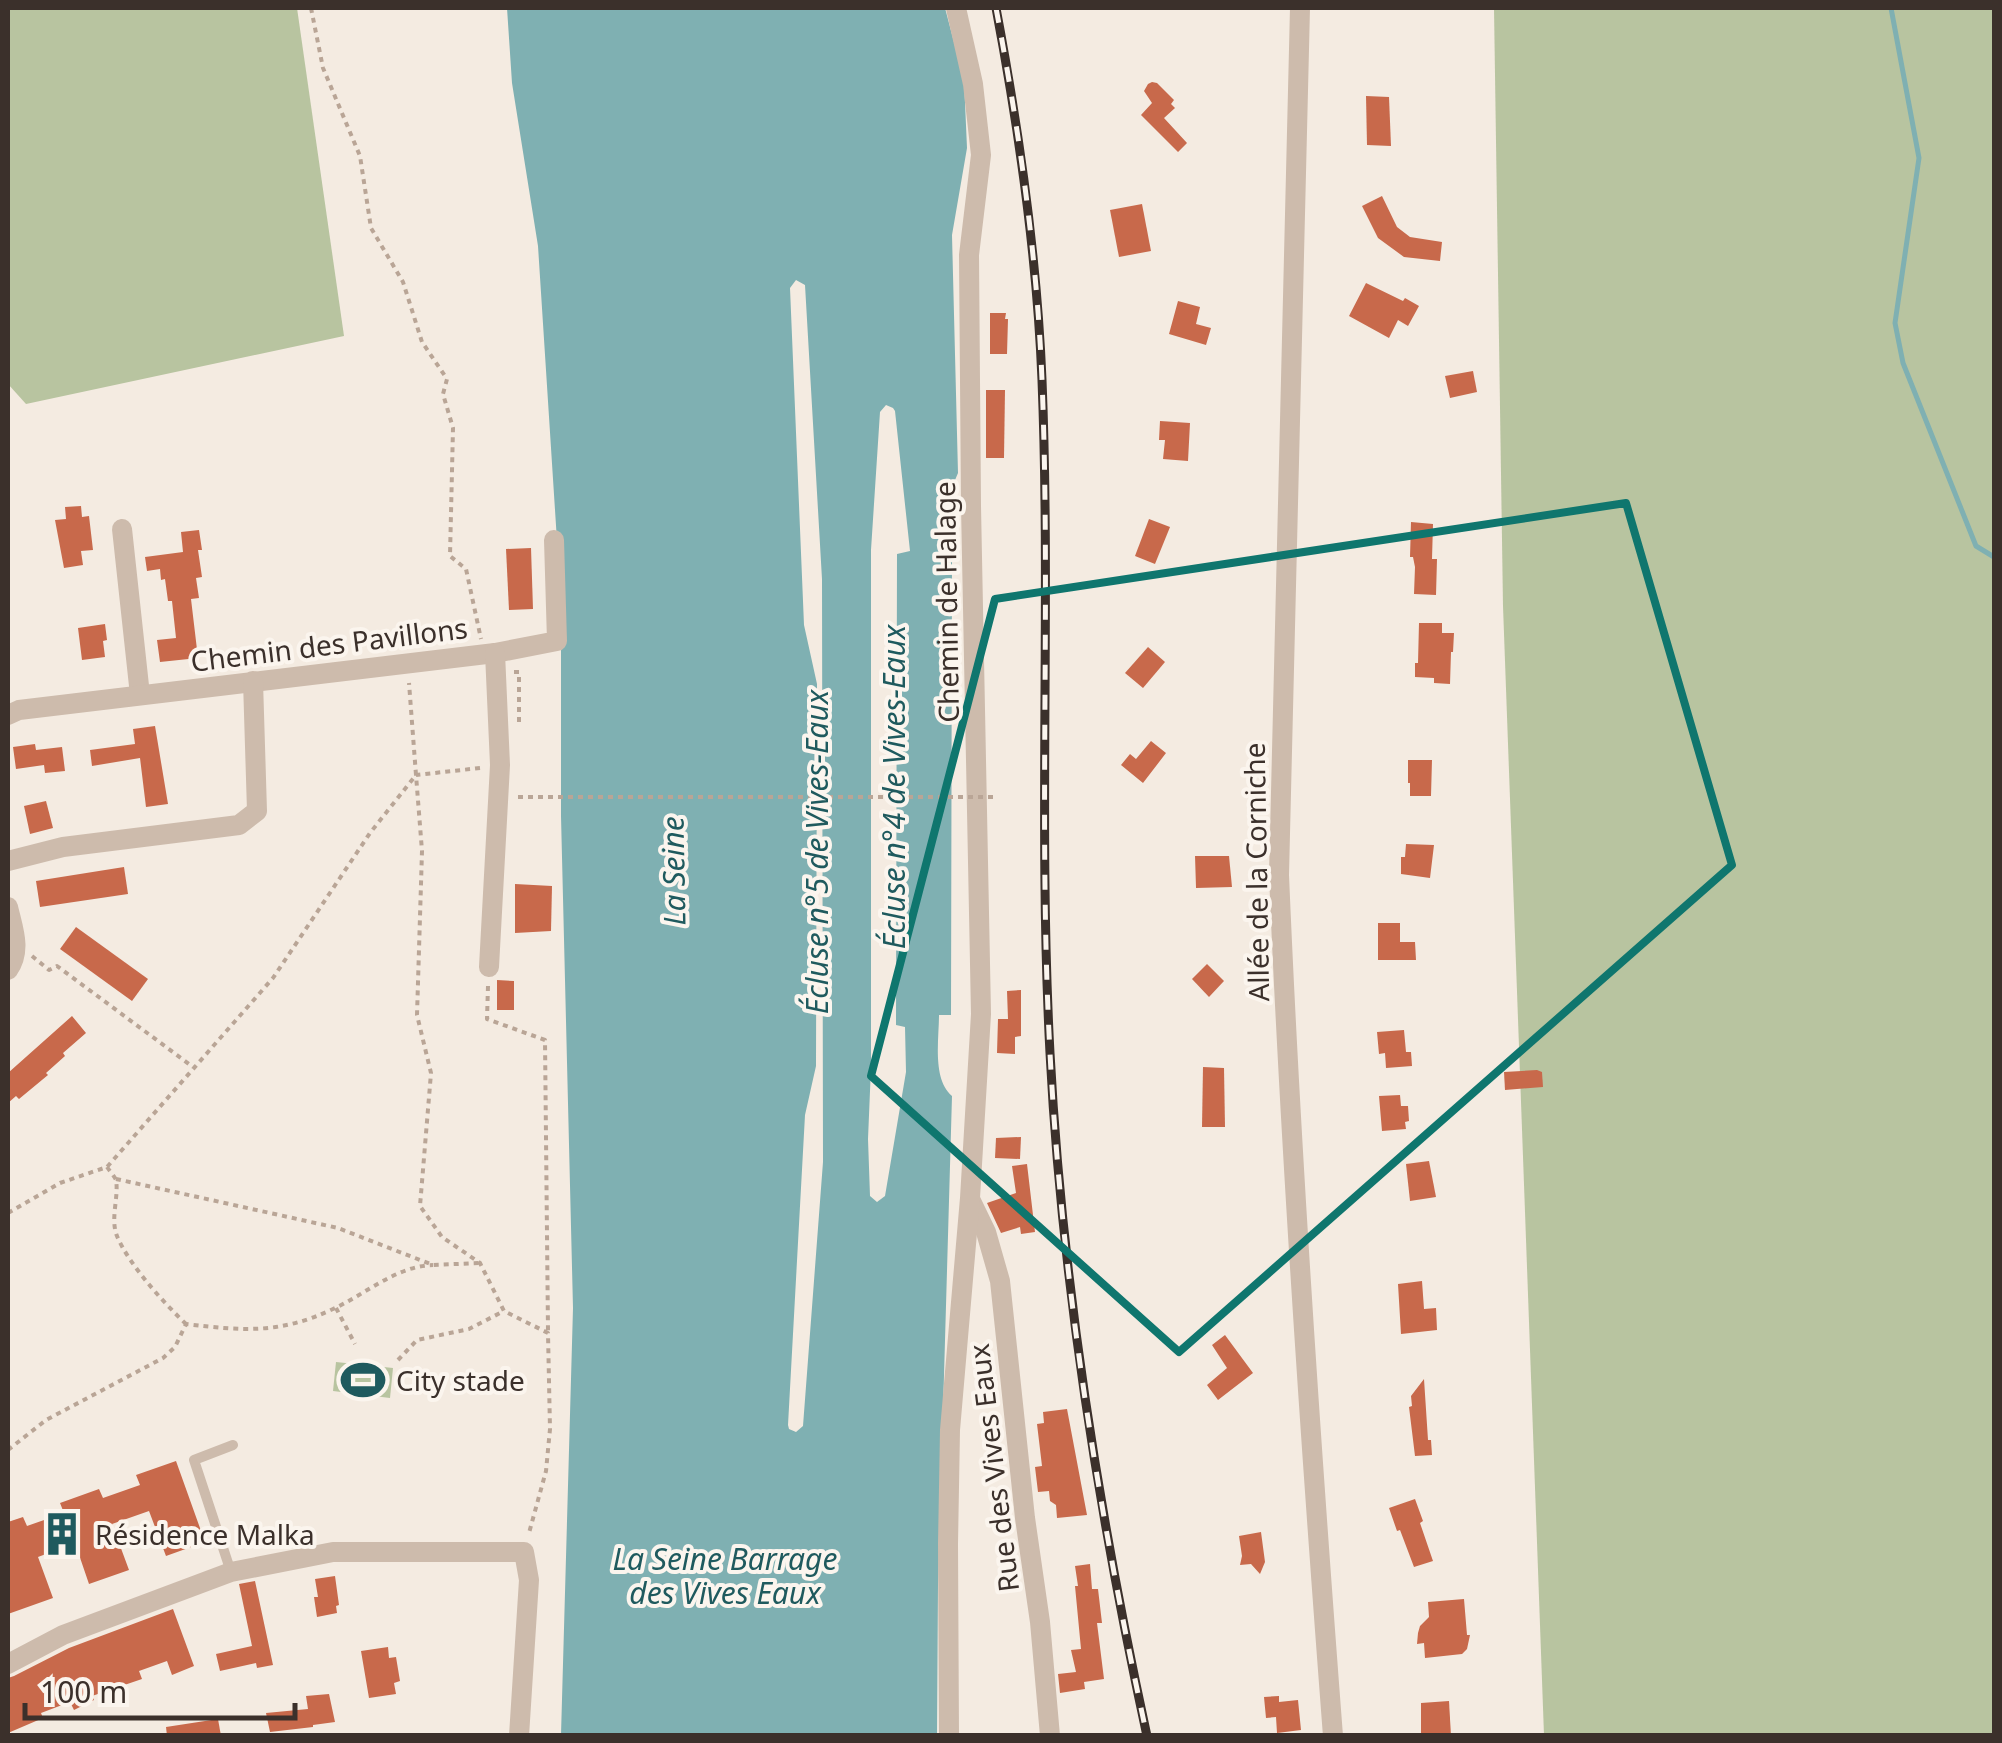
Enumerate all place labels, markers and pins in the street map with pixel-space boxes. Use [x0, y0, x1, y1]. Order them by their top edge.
sports icon: City stade [339, 1356, 387, 1404]
place label: City stade [396, 1361, 525, 1399]
building icon: Résidence Malka [38, 1510, 86, 1558]
place label: Résidence Malka [95, 1515, 315, 1553]

